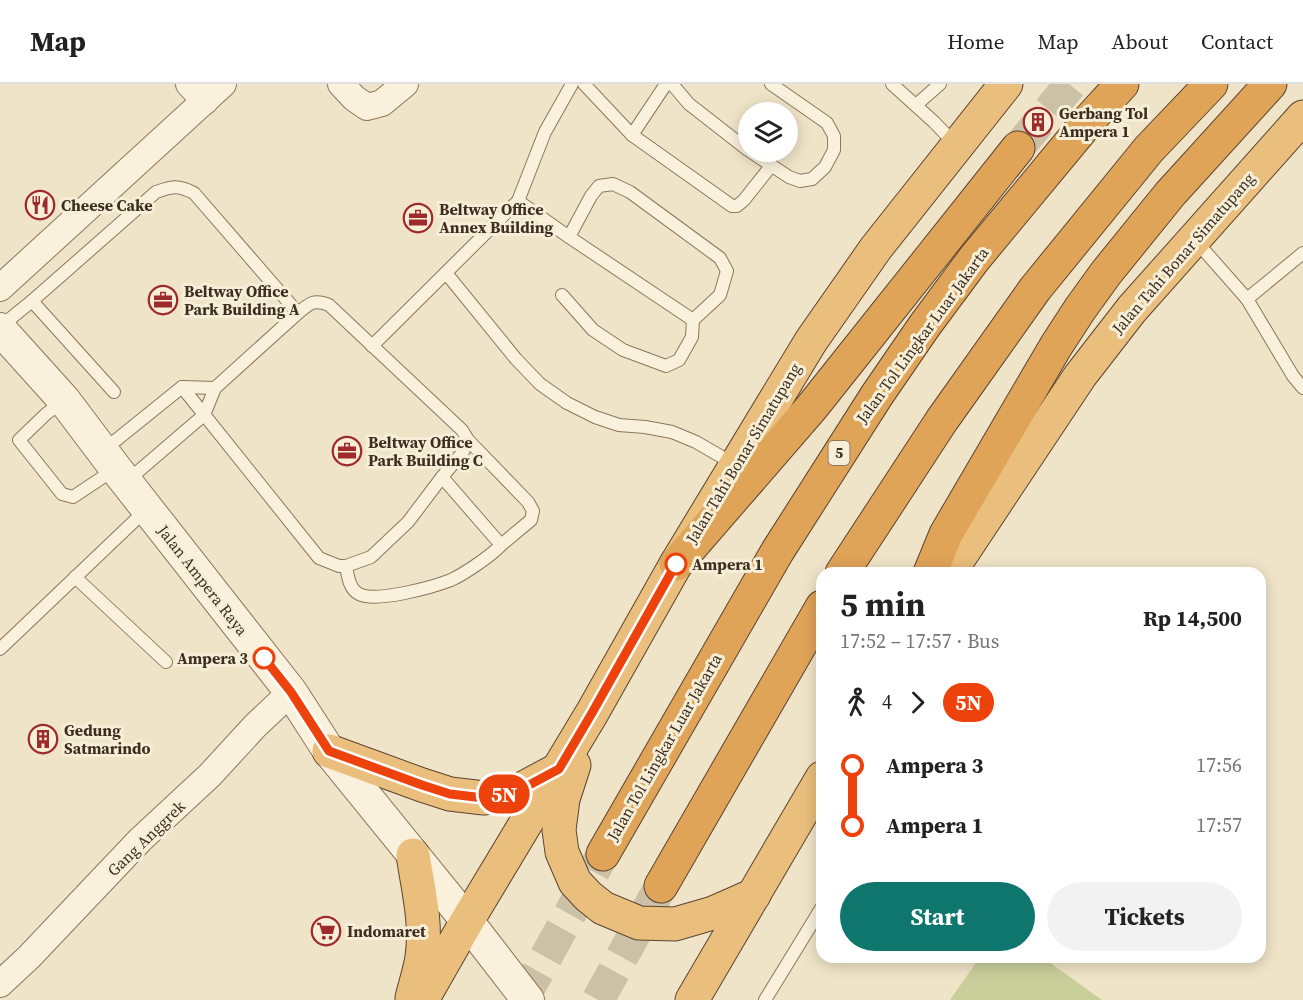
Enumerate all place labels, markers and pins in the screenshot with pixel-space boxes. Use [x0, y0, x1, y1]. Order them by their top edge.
place label: Gerbang Tol Ampera 1 [1059, 102, 1148, 142]
building icon: Gerbang Tol Ampera 1 [1022, 106, 1054, 138]
restaurant icon: Cheese Cake [24, 189, 56, 221]
place label: Cheese Cake [61, 194, 153, 216]
place label: Beltway Office Annex Building [439, 198, 554, 238]
office icon: Beltway Office Annex Building [402, 202, 434, 234]
place label: Beltway Office Park Building A [184, 280, 300, 320]
office icon: Beltway Office Park Building A [147, 284, 179, 316]
place label: Beltway Office Park Building C [368, 431, 483, 471]
office icon: Beltway Office Park Building C [331, 435, 363, 467]
marker: Ampera 1 [665, 553, 687, 575]
place label: Ampera 1 [692, 553, 763, 575]
place label: Ampera 3 [177, 647, 248, 669]
marker: Ampera 3 [253, 647, 275, 669]
place label: Gedung Satmarindo [64, 719, 151, 759]
building icon: Gedung Satmarindo [27, 723, 59, 755]
supermarket icon: Indomaret [310, 915, 342, 947]
place label: Indomaret [347, 920, 426, 942]

